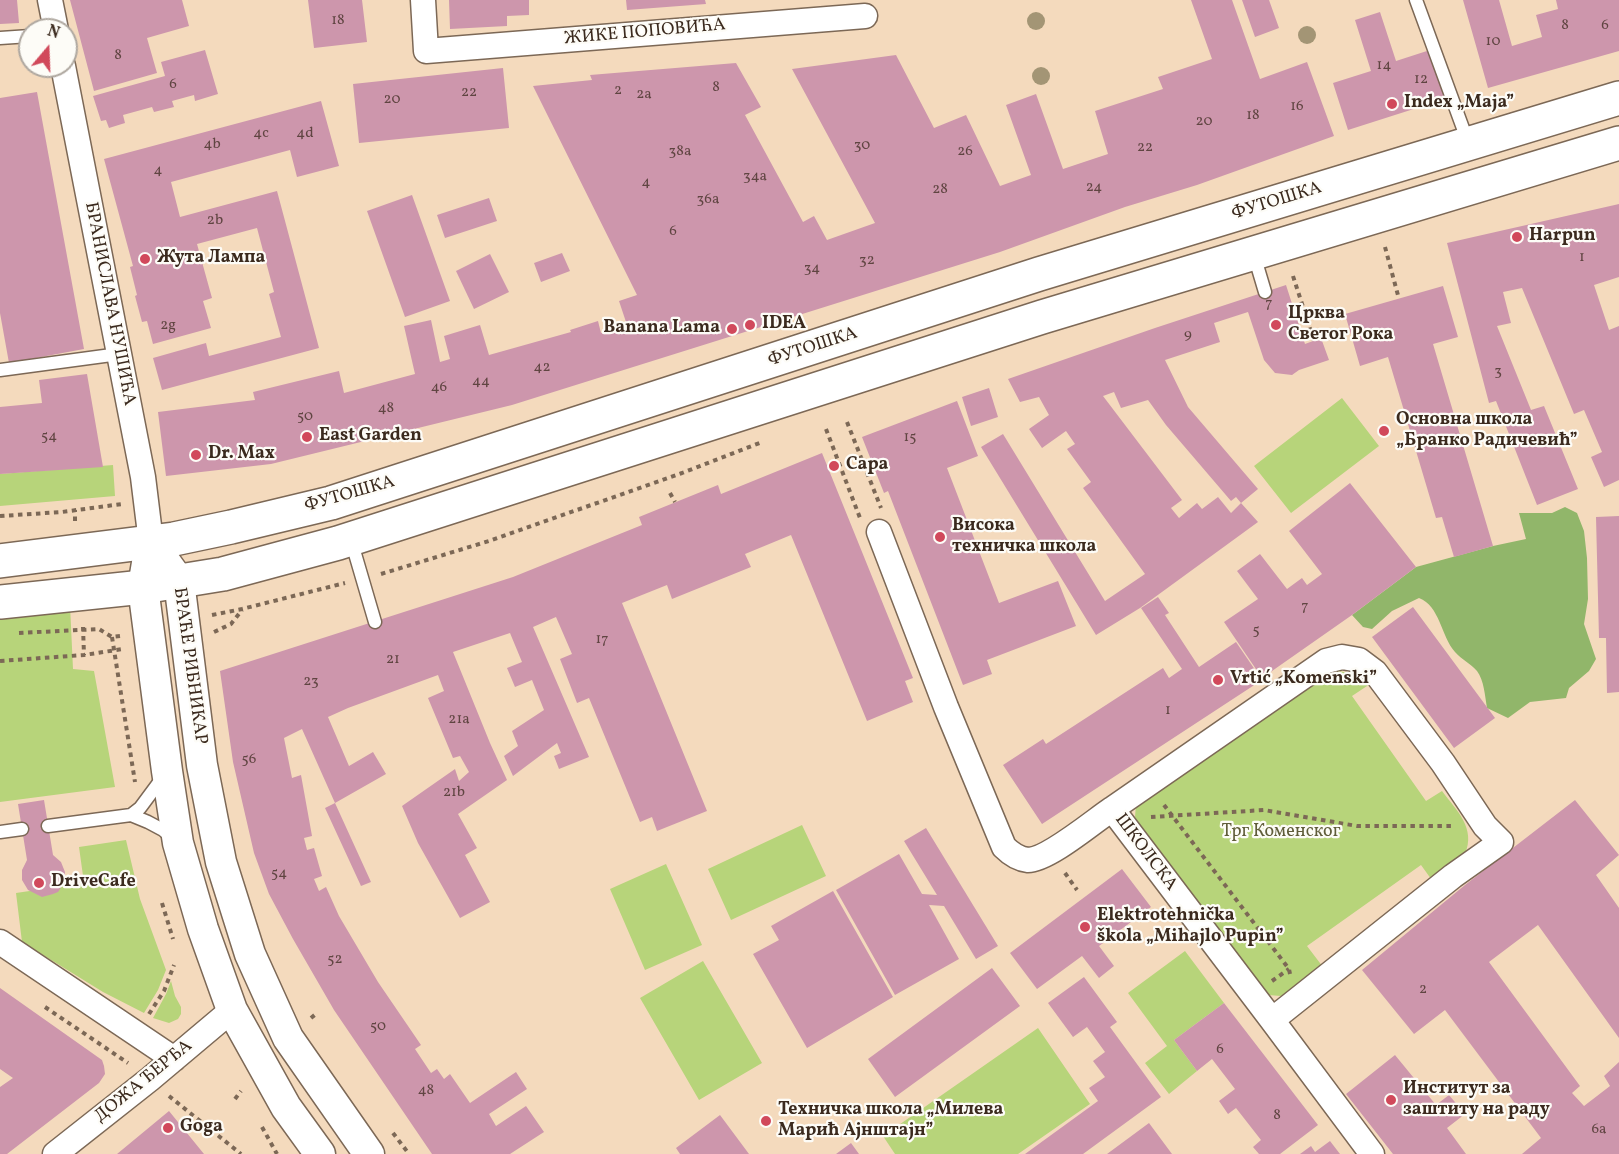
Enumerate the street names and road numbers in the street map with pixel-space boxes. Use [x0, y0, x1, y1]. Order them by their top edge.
street label: ЖИКЕ ПОПОВИЋА [563, 15, 727, 51]
street label: ФУТОШКА [1229, 178, 1325, 226]
street label: БРАНИСЛАВА НУШИЋА [79, 200, 139, 408]
street label: ФУТОШКА [766, 323, 860, 373]
street label: ФУТОШКА [302, 472, 398, 518]
street label: БРАЋЕ РИБНИКАР [167, 586, 211, 746]
street label: ШКОЛСКА [1109, 810, 1181, 896]
street label: ДОЖА ЂЕРЂА [91, 1036, 197, 1128]

